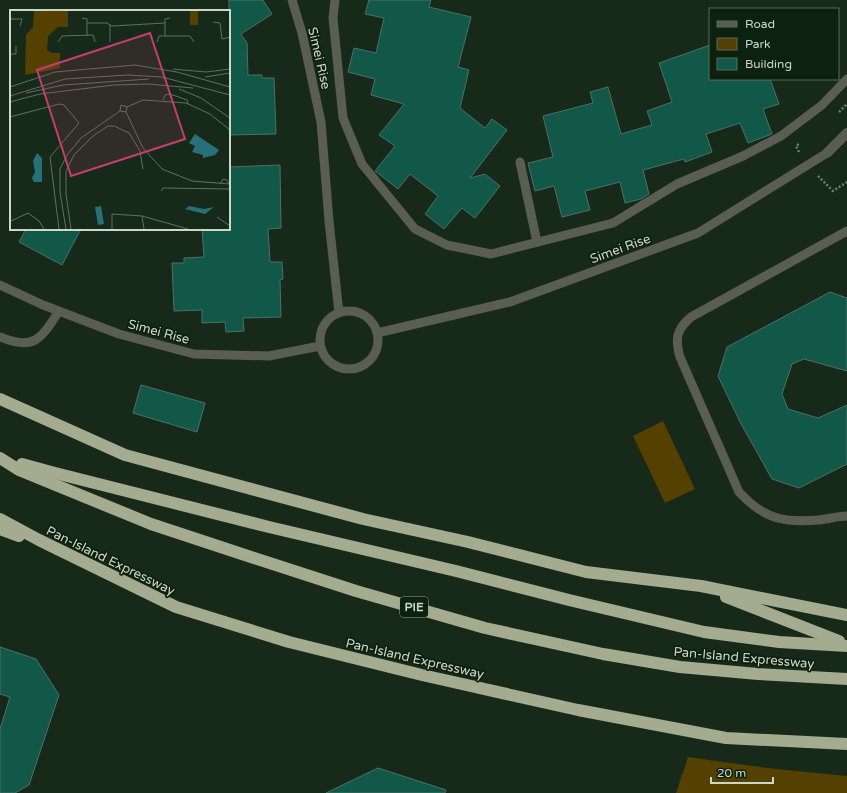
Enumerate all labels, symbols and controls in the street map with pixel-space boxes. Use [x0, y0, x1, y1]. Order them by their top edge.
legend [709, 8, 839, 80]
inset map [10, 10, 230, 230]
text: Road [745, 17, 775, 31]
street label: Simei Rise [304, 26, 334, 91]
text: Park [745, 37, 771, 51]
text: Building [745, 57, 792, 71]
street label: Simei Rise [588, 231, 653, 267]
street label: Simei Rise [126, 316, 191, 348]
street label: Pan-Island Expressway [44, 523, 178, 599]
road number: PIE [400, 597, 428, 617]
street label: Pan-Island Expressway [344, 635, 485, 683]
street label: Pan-Island Expressway [673, 644, 815, 672]
scale bar [711, 759, 773, 785]
text: 20 m [717, 766, 746, 780]

